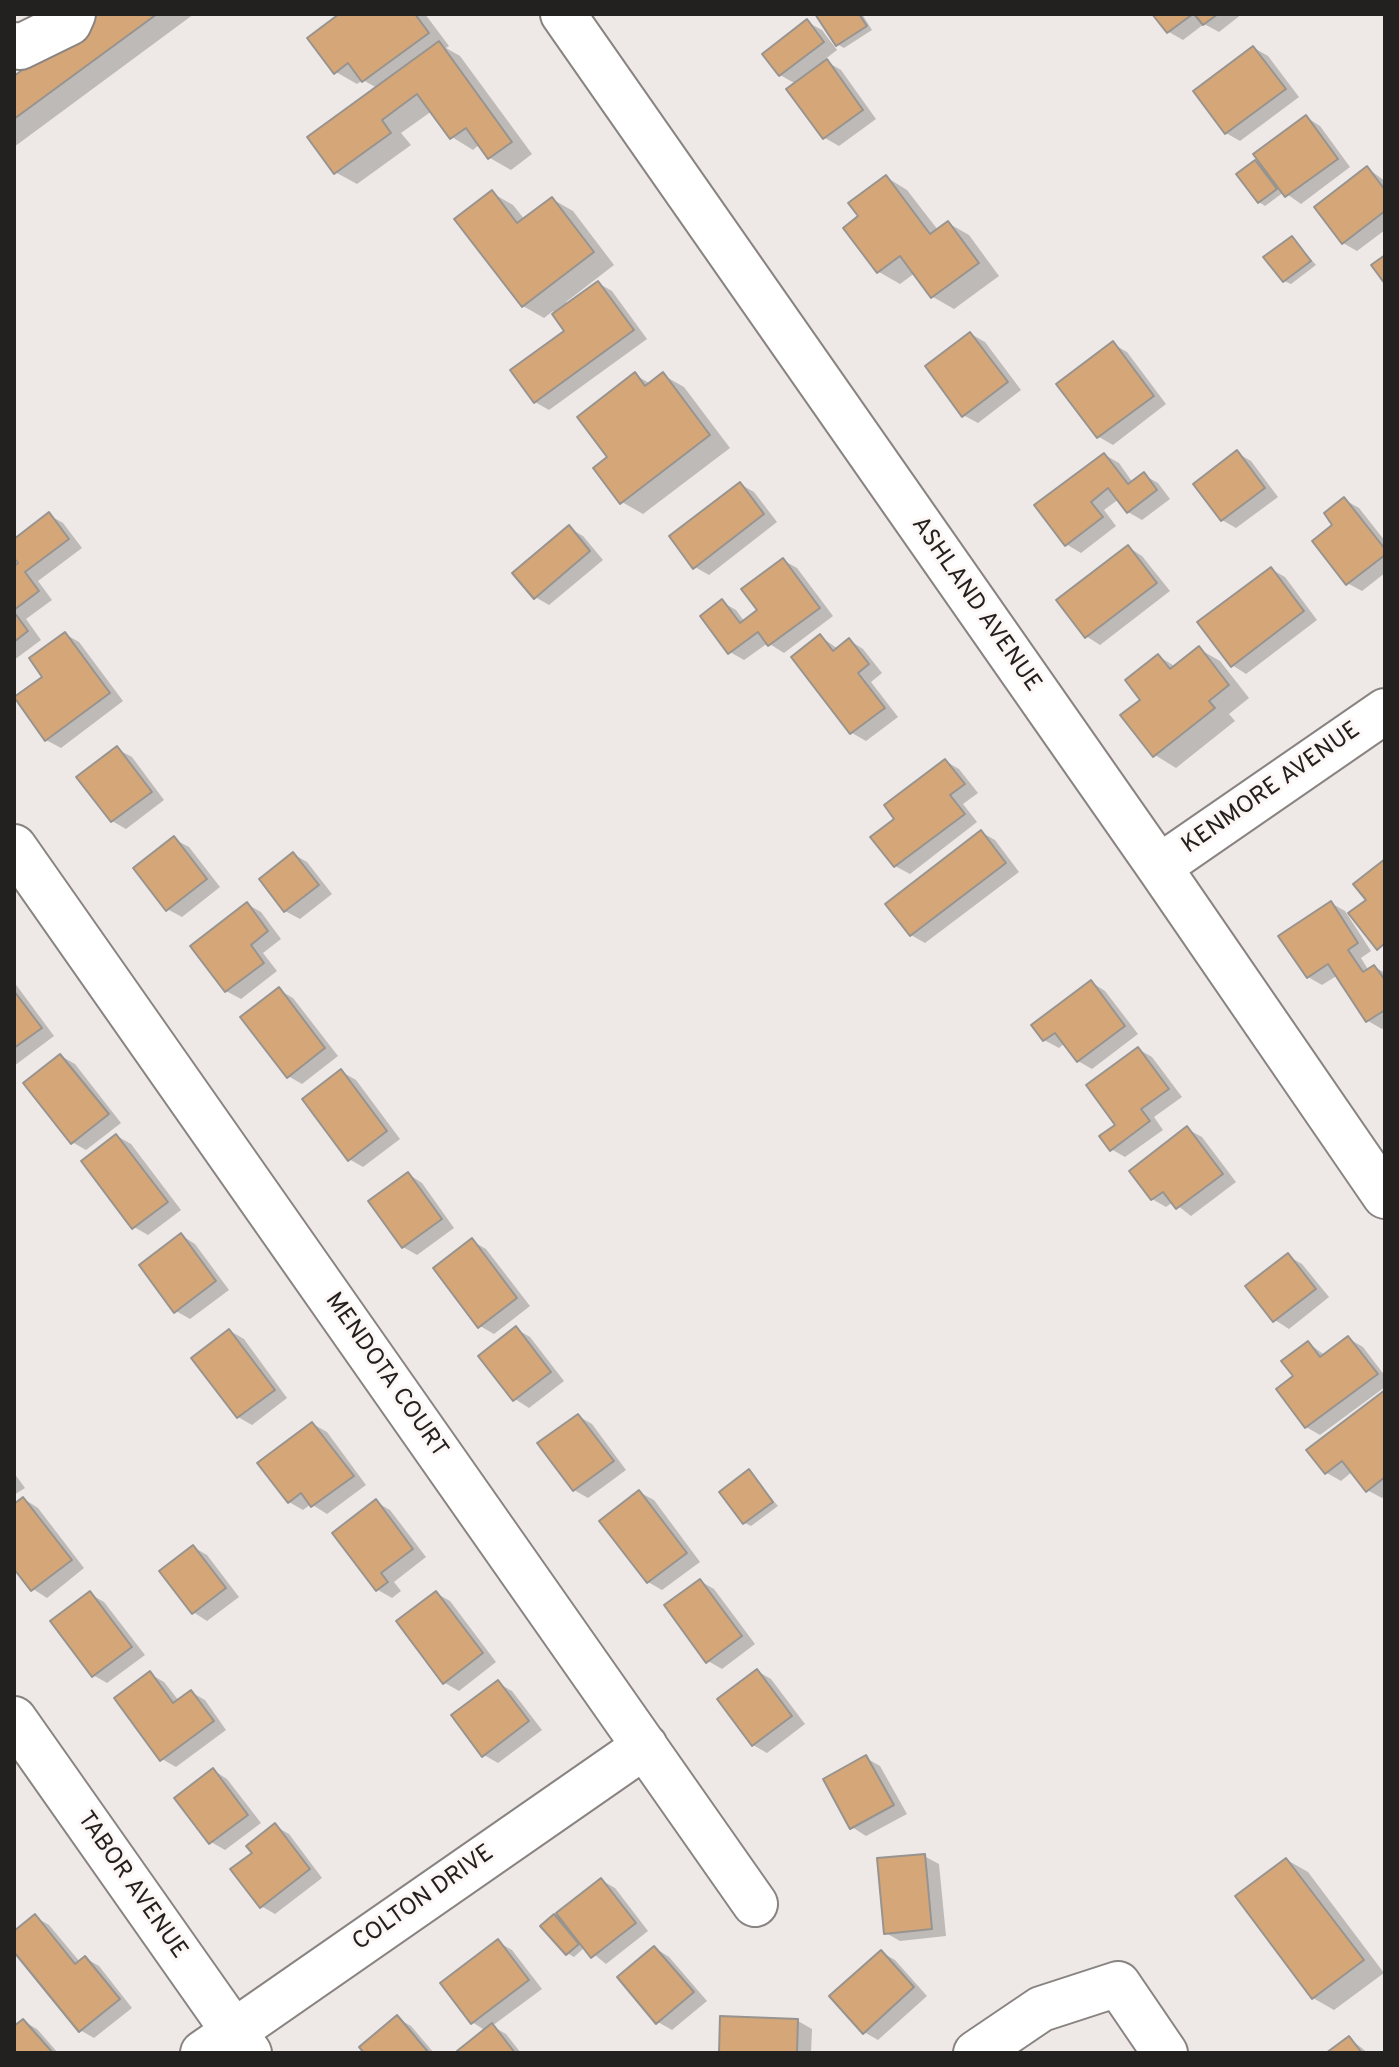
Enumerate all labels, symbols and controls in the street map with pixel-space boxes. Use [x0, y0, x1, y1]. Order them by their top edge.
street label: ASHLAND AVENUE [904, 512, 1046, 698]
street label: KENMORE AVENUE [1177, 717, 1367, 861]
street label: MENDOTA COURT [317, 1288, 453, 1464]
street label: TABOR AVENUE [70, 1807, 192, 1965]
street label: COLTON DRIVE [348, 1840, 500, 1958]

